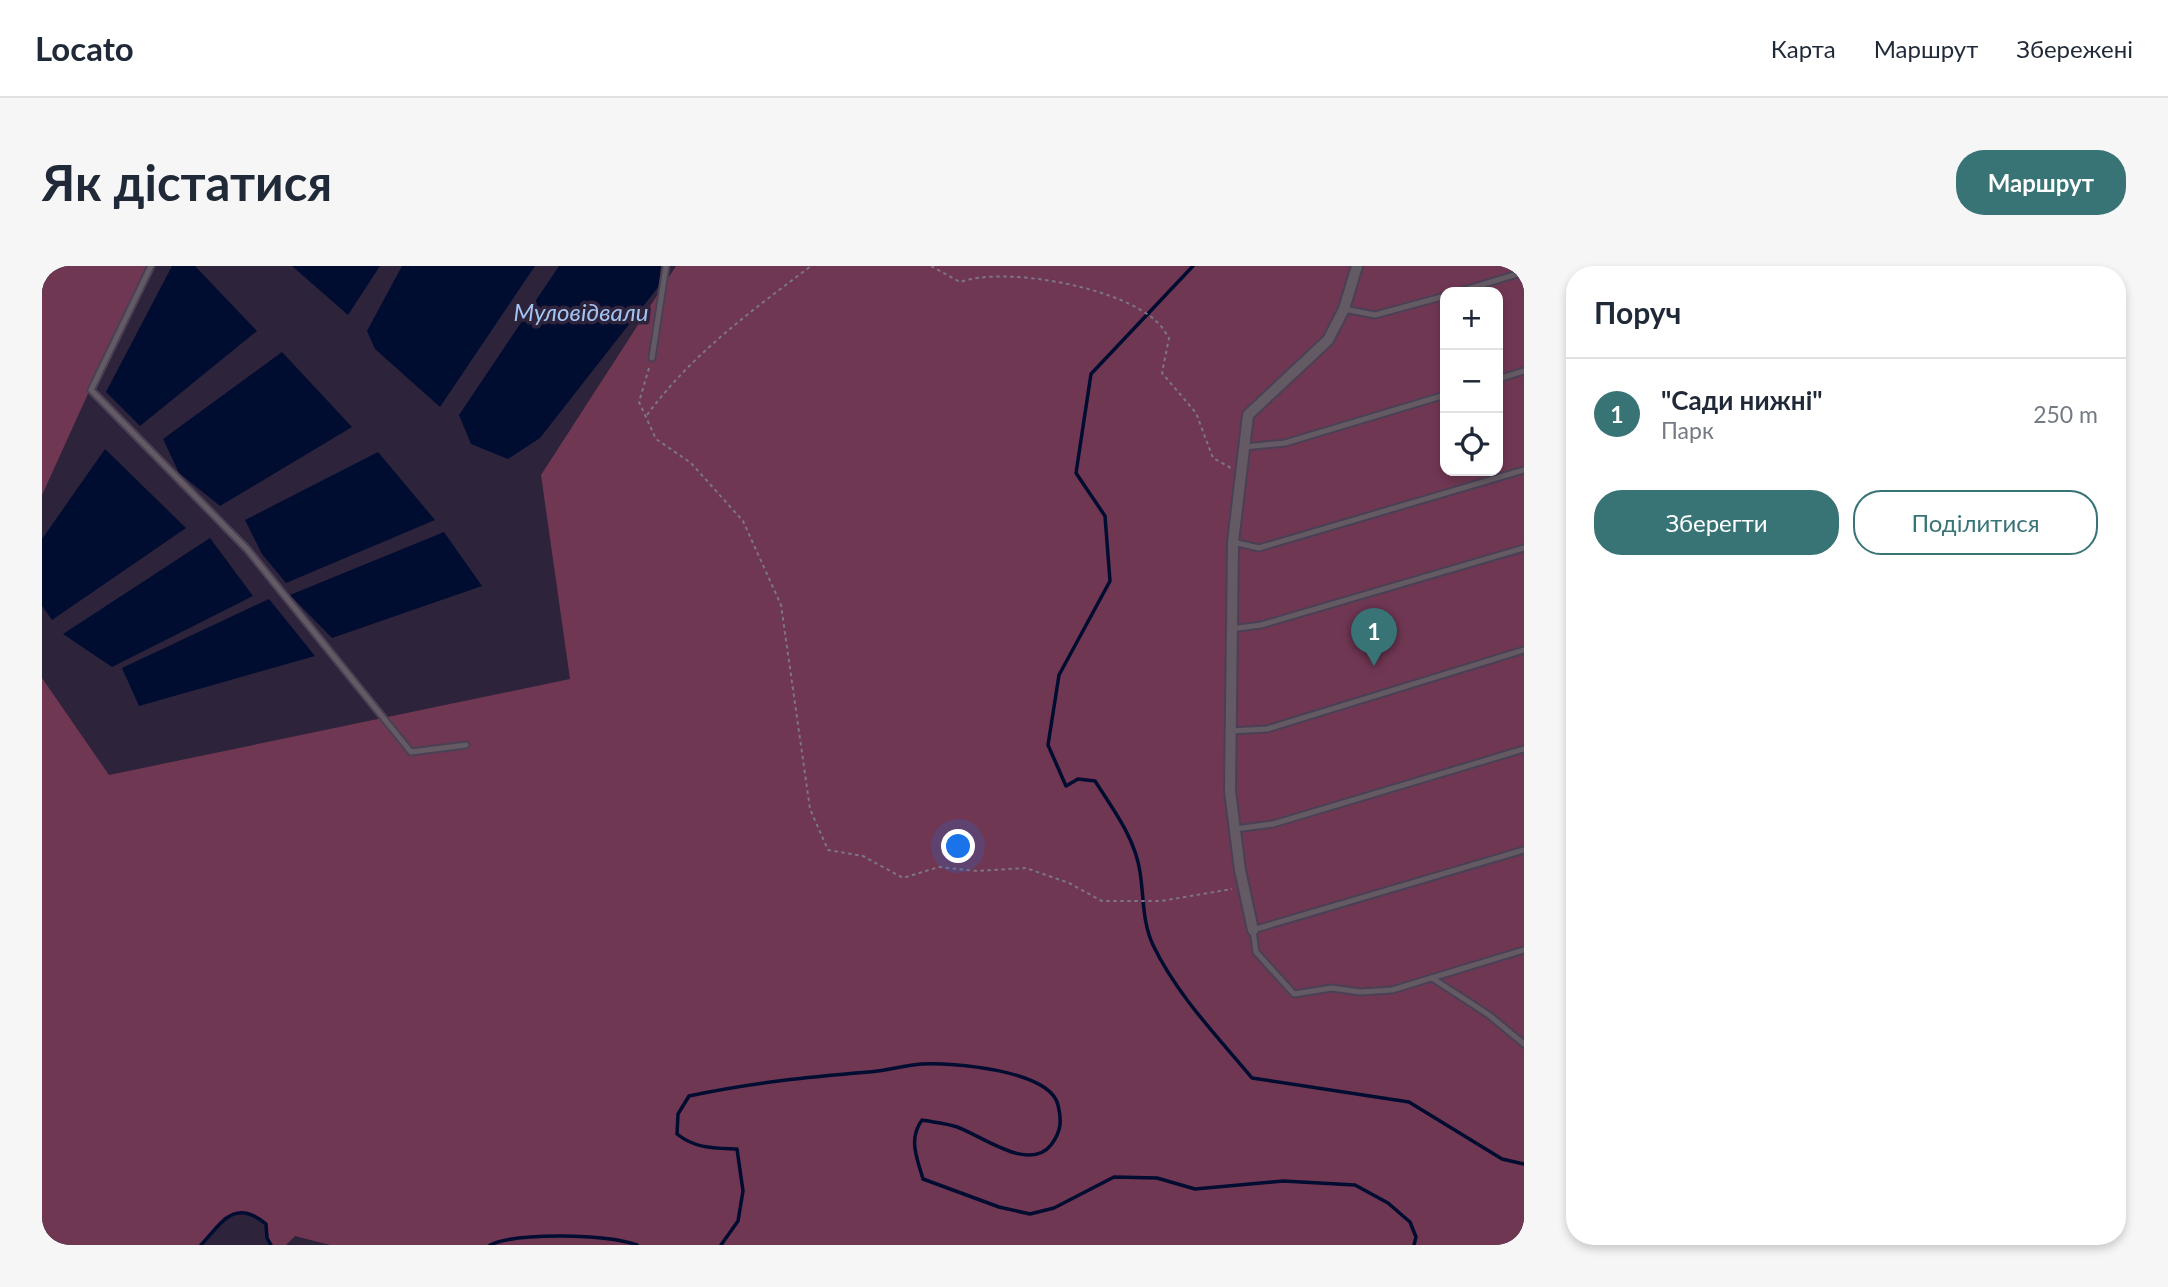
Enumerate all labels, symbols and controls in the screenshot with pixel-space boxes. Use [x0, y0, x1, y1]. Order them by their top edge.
text: Locato [35, 28, 134, 68]
text: Карта [1771, 34, 1836, 63]
text: Маршрут [1874, 34, 1978, 63]
text: Збережені [2016, 34, 2133, 63]
button: Маршрут [1956, 150, 2126, 215]
text: Як дістатися [42, 153, 332, 211]
map controls [1440, 287, 1503, 476]
button: + [1440, 287, 1503, 350]
text: Поруч [1594, 294, 1681, 330]
water label: Муловідвали [513, 297, 649, 326]
button: − [1440, 350, 1503, 413]
text: "Сади нижні" [1661, 384, 1823, 416]
text: 1 [1610, 400, 1624, 428]
text: 250 m [2033, 400, 2098, 428]
button: locate [1440, 413, 1503, 476]
text: Парк [1661, 416, 1714, 444]
button: Зберегти [1594, 490, 1839, 555]
button: Поділитися [1853, 490, 2098, 555]
pin: 1 [1351, 608, 1397, 666]
your location [941, 829, 975, 863]

